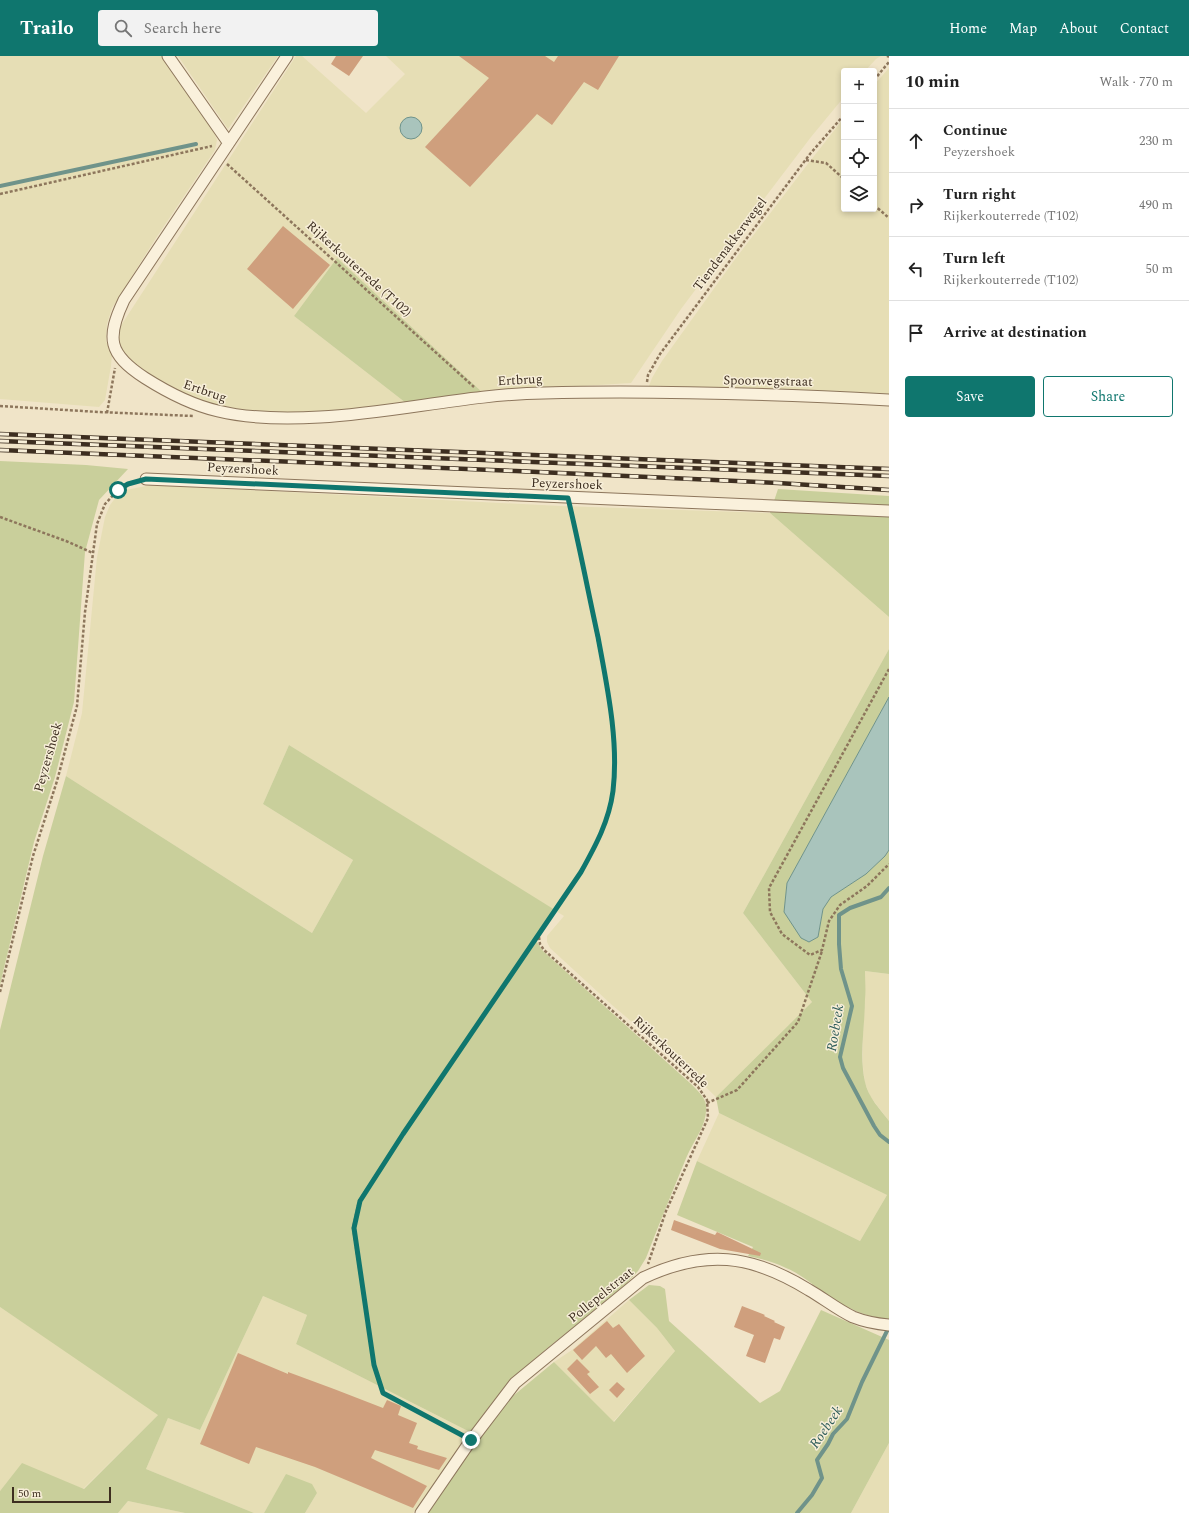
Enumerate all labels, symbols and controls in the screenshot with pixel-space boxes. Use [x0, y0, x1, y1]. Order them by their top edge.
search box [98, 10, 378, 46]
text: Trailo [20, 14, 74, 43]
icon: search [112, 17, 134, 39]
text: Search here [144, 17, 221, 40]
text: Home [949, 18, 987, 39]
text: Map [1009, 18, 1037, 39]
text: About [1059, 18, 1098, 39]
text: Contact [1120, 18, 1169, 39]
map controls [841, 68, 877, 212]
button: + [841, 68, 877, 104]
text: 10 min [905, 69, 960, 95]
text: Walk · 770 m [1099, 72, 1173, 92]
button: − [841, 104, 877, 140]
text: Continue [943, 119, 1008, 142]
icon: ahead [905, 130, 927, 152]
text: 230 m [1139, 131, 1173, 151]
button: locate [841, 140, 877, 176]
text: Peyzershoek [943, 142, 1015, 162]
button: layers [841, 176, 877, 212]
text: Turn right [943, 183, 1016, 206]
street label: Tiendenakkerwegel [688, 193, 772, 295]
icon: right [905, 194, 927, 216]
text: 490 m [1139, 195, 1173, 215]
text: Rijkerkouterrede (T102) [943, 206, 1079, 226]
street label: Rijkerkouterrede (T102) [302, 216, 416, 322]
text: Turn left [943, 247, 1005, 270]
icon: left [905, 258, 927, 280]
text: 50 m [1146, 259, 1173, 279]
text: Rijkerkouterrede (T102) [943, 270, 1079, 290]
text: Arrive at destination [943, 321, 1087, 344]
icon: arrive [905, 322, 927, 344]
street label: Ertbrug [497, 369, 543, 391]
street label: Spoorwegstraat [723, 370, 813, 392]
street label: Ertbrug [180, 374, 230, 408]
button: Save [905, 376, 1035, 417]
button: Share [1043, 376, 1173, 417]
street label: Peyzershoek [207, 457, 279, 481]
street label: Peyzershoek [531, 473, 603, 495]
route start [109, 481, 127, 499]
street label: Peyzershoek [28, 720, 68, 794]
water label: Roebeek [821, 1003, 849, 1053]
street label: Rijkerkouterrede [628, 1011, 714, 1093]
street label: Pollepelstraat [564, 1262, 638, 1328]
water label: Roebeek [804, 1401, 848, 1453]
route end [462, 1431, 480, 1449]
scale bar [12, 1485, 111, 1504]
text: 50 m [18, 1485, 41, 1502]

